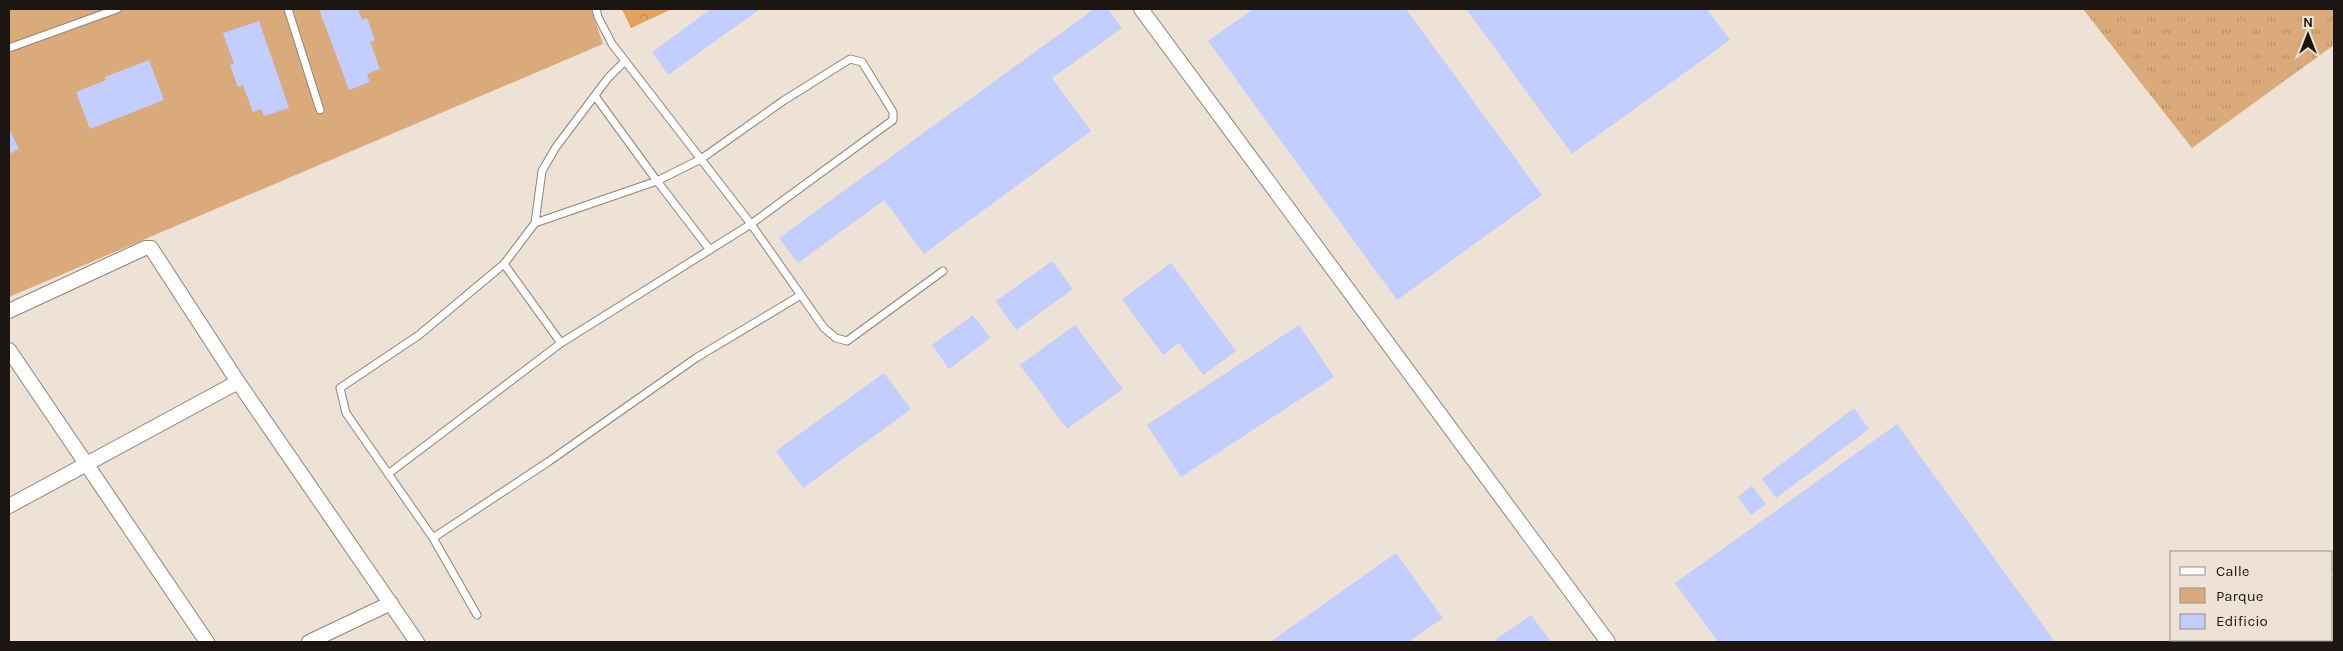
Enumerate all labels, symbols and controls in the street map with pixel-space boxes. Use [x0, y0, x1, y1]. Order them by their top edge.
north arrow [2283, 10, 2333, 60]
text: N [2303, 14, 2313, 31]
legend [2170, 551, 2333, 641]
text: Calle [2216, 562, 2250, 580]
text: Parque [2216, 587, 2264, 605]
text: Edificio [2216, 612, 2268, 630]

